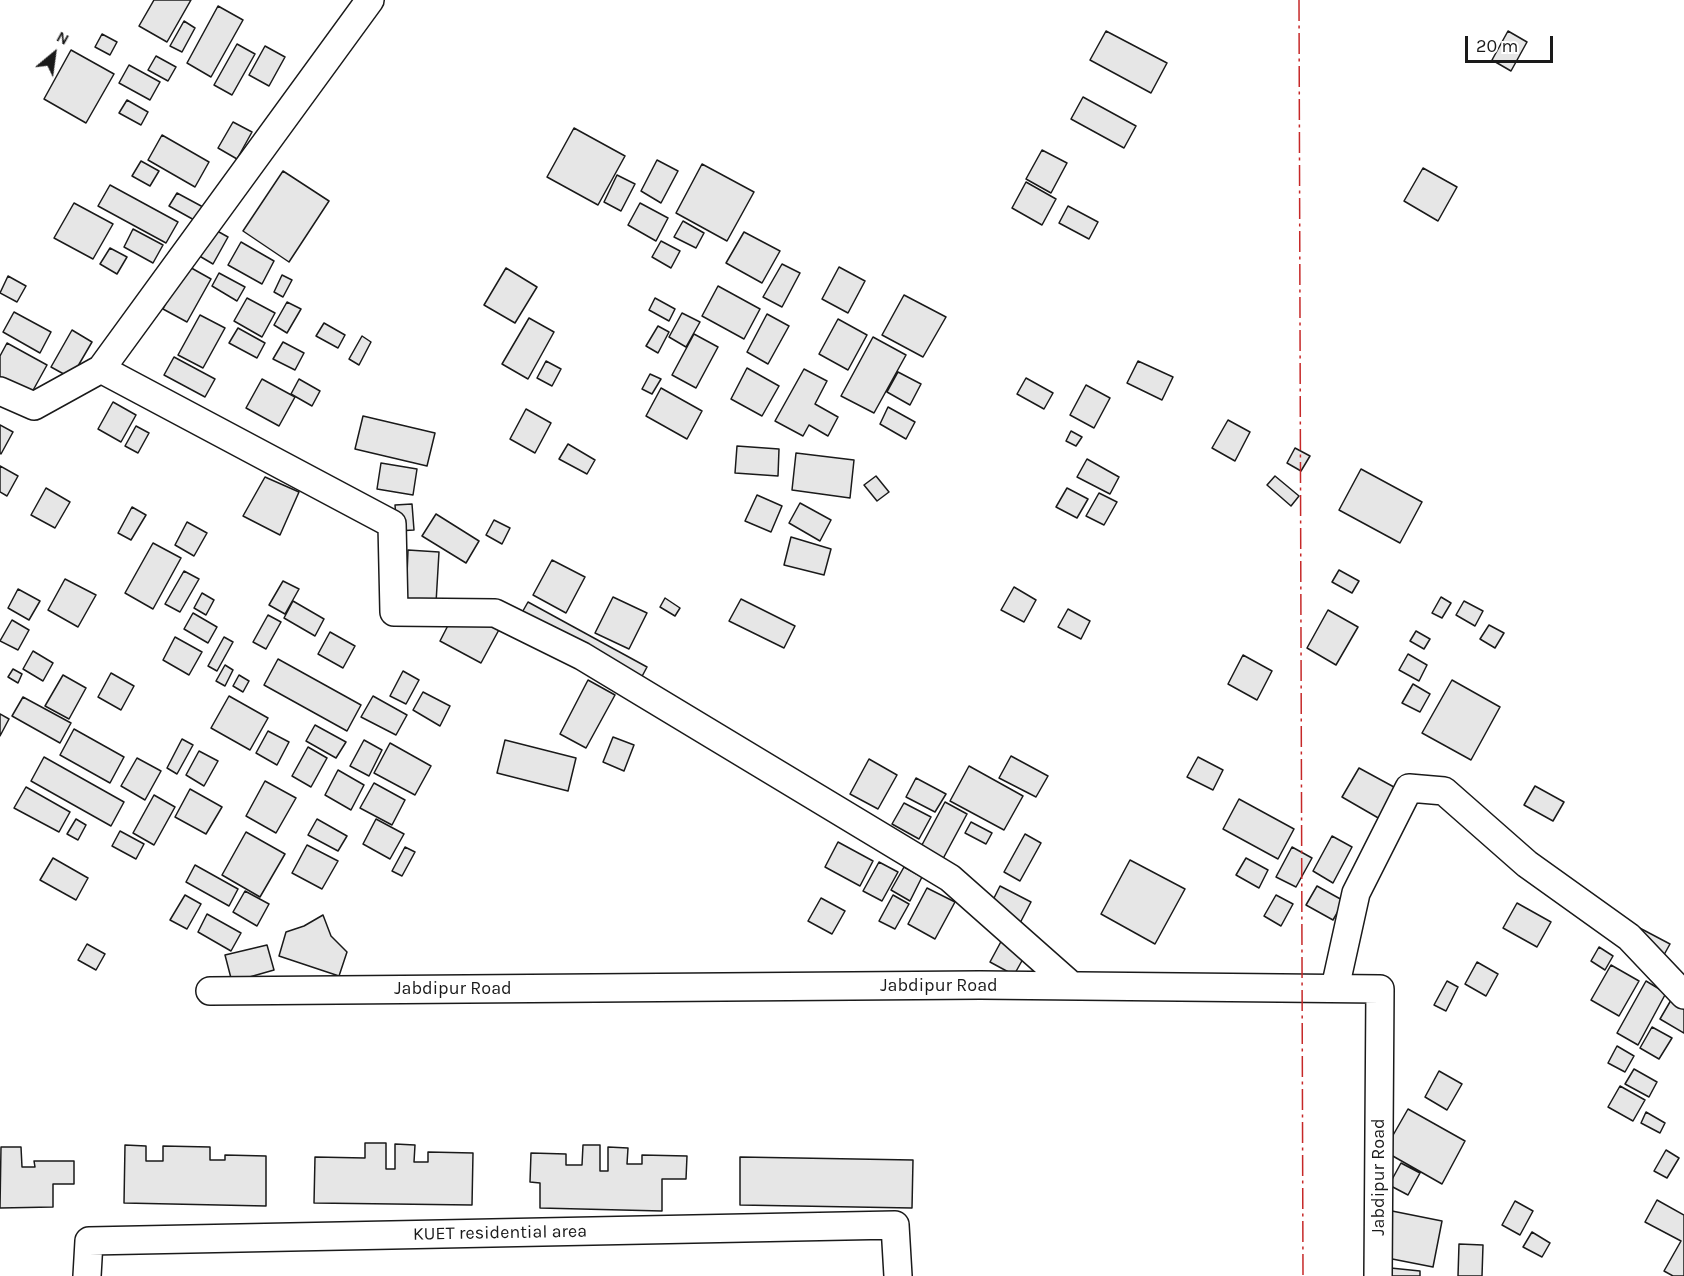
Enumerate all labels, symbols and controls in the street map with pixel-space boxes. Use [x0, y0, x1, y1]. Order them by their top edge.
north arrow [24, 24, 84, 84]
scale bar [1468, 24, 1556, 62]
text: N [53, 27, 73, 49]
text: 20 m [1476, 35, 1518, 57]
street label: Jabdipur Road [880, 975, 998, 997]
street label: Jabdipur Road [394, 978, 512, 1000]
street label: Jabdipur Road [1368, 1118, 1390, 1236]
street label: KUET residential area [413, 1221, 587, 1245]

